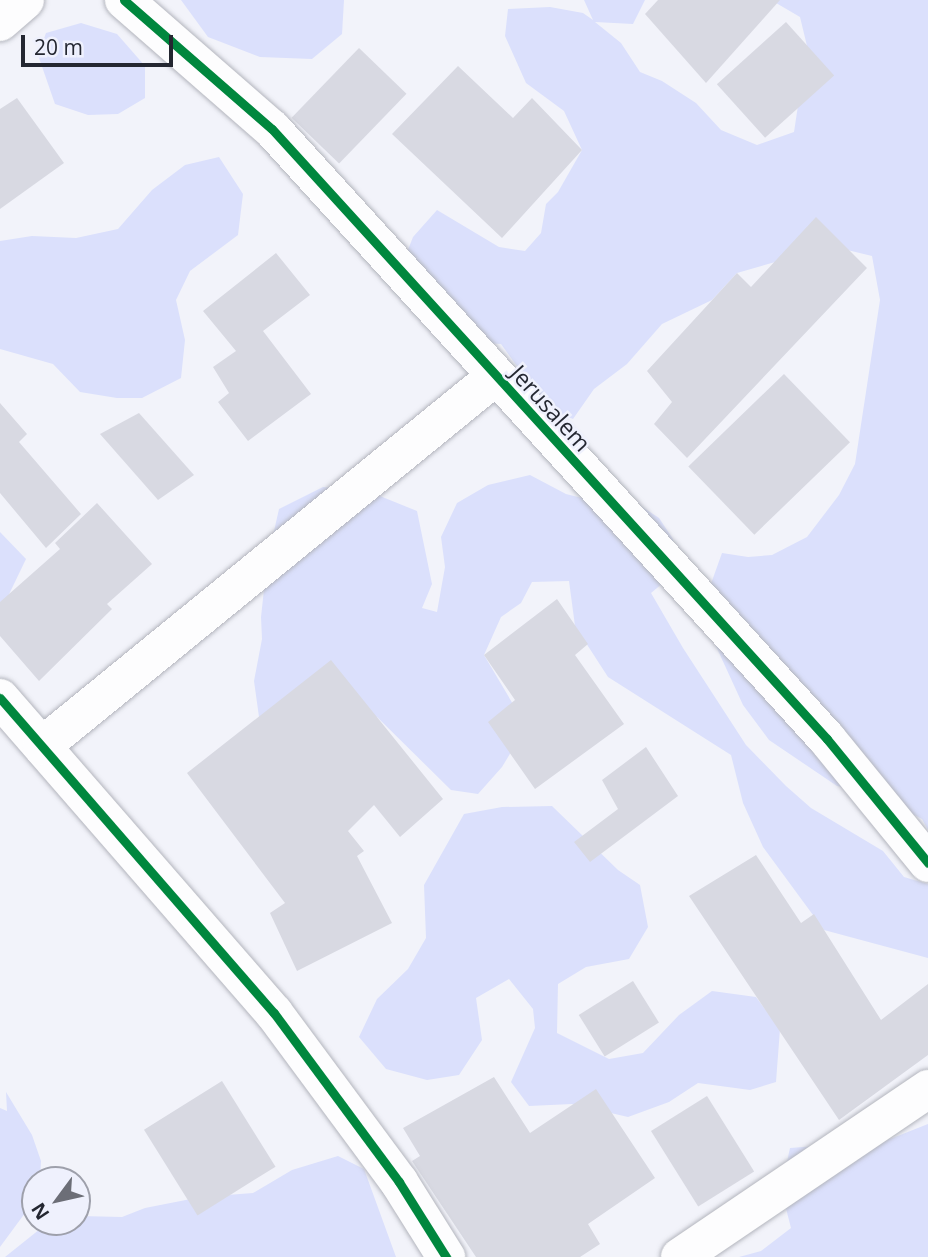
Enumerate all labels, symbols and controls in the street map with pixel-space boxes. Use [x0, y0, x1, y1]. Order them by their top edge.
scale bar [24, 21, 177, 65]
text: 20 m [34, 33, 83, 61]
street label: Jerusalem [505, 359, 597, 457]
north arrow [21, 1166, 91, 1236]
text: N [25, 1198, 55, 1225]

